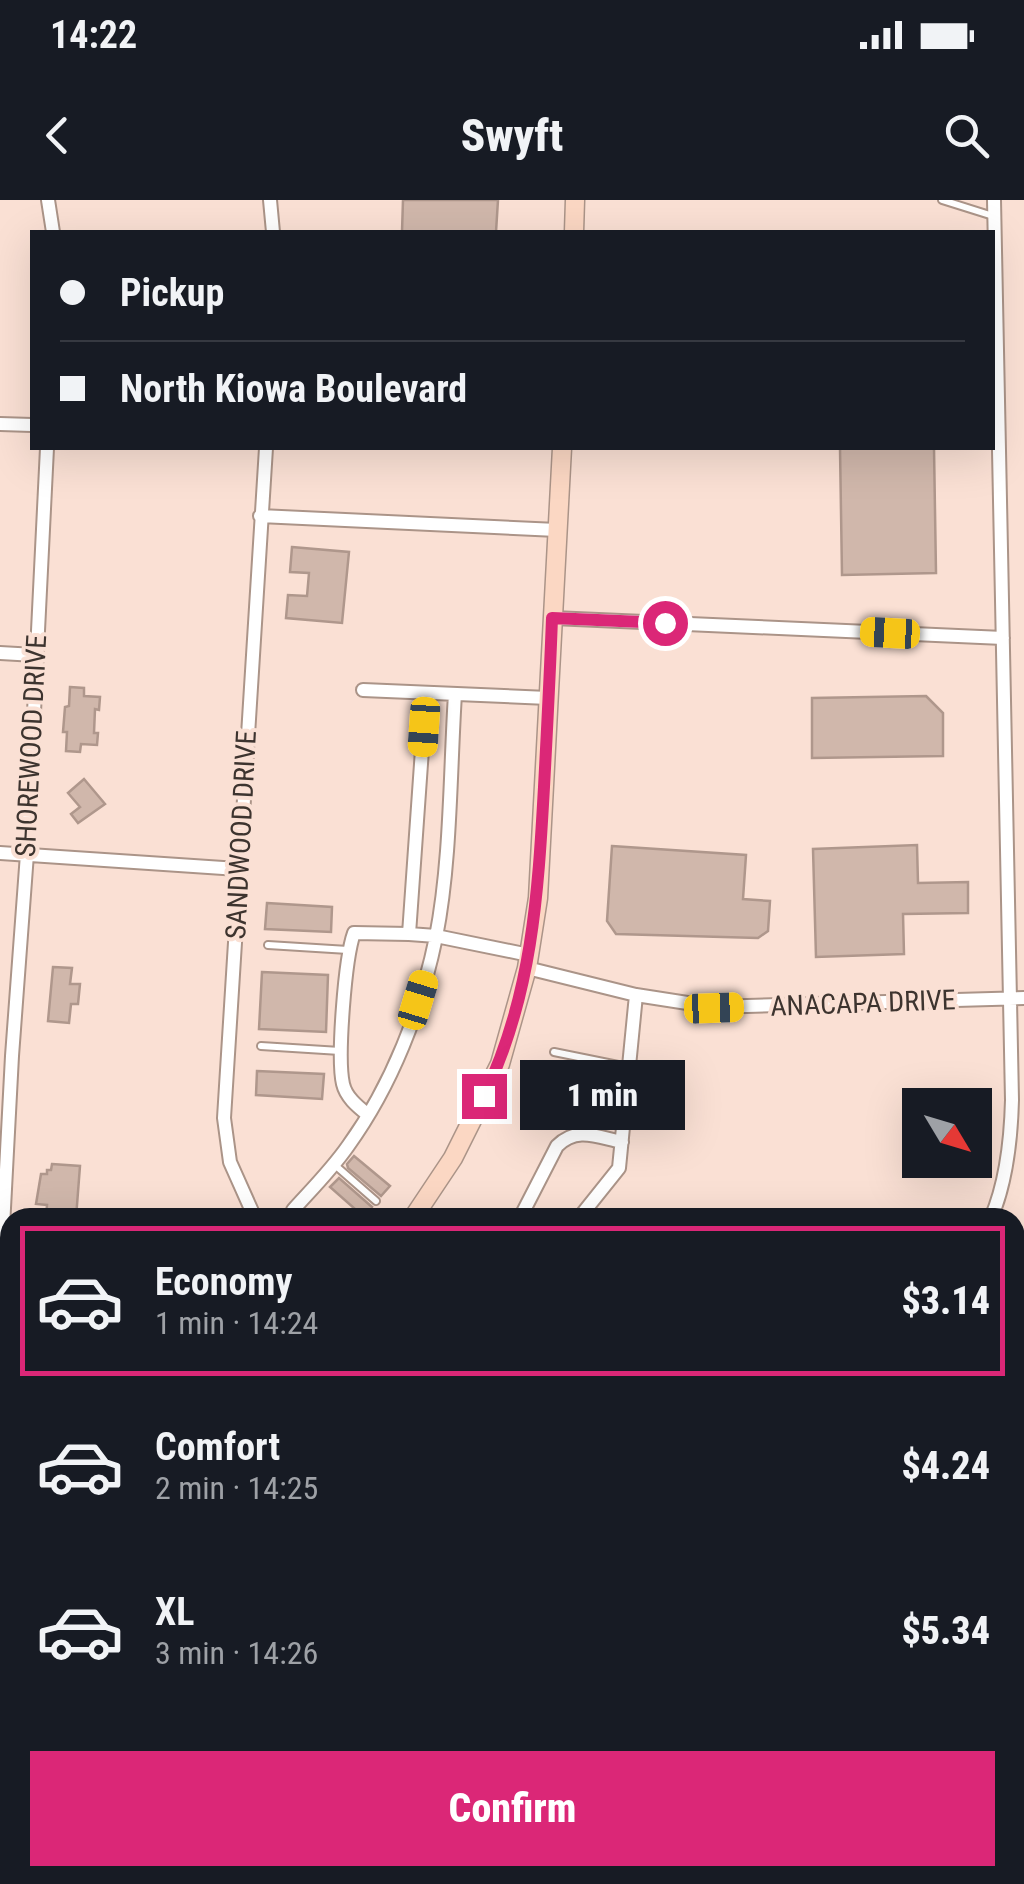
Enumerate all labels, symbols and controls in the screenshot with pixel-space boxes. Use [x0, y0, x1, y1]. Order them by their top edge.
text: 14:22 [50, 13, 137, 57]
icon: back [30, 108, 85, 163]
icon: search [939, 108, 994, 163]
text: Swyft [461, 109, 563, 162]
text: Pickup [120, 271, 224, 315]
text: North Kiowa Boulevard [120, 367, 467, 411]
route start [643, 601, 688, 646]
car [859, 616, 921, 650]
street label: SHOREWOOD DRIVE [9, 634, 53, 858]
car [407, 696, 441, 758]
street label: SANDWOOD DRIVE [219, 730, 263, 940]
car [395, 967, 441, 1033]
street label: ANACAPA DRIVE [770, 983, 956, 1023]
car [683, 992, 745, 1024]
callout: 1 min [519, 1061, 684, 1131]
route end [462, 1074, 507, 1119]
text: 1 min [567, 1076, 638, 1114]
north arrow [902, 1088, 992, 1178]
map controls [902, 1088, 992, 1178]
icon: car [35, 1256, 125, 1346]
text: Economy [155, 1260, 292, 1304]
text: $3.14 [901, 1279, 990, 1323]
text: 1 min · 14:24 [155, 1304, 318, 1342]
icon: car [35, 1421, 125, 1511]
text: Comfort [155, 1425, 280, 1469]
text: $4.24 [901, 1444, 990, 1488]
text: 2 min · 14:25 [155, 1469, 318, 1507]
icon: car [35, 1586, 125, 1676]
text: XL [155, 1590, 194, 1634]
text: $5.34 [901, 1609, 990, 1653]
text: 3 min · 14:26 [155, 1634, 318, 1672]
button: Confirm [30, 1751, 995, 1866]

